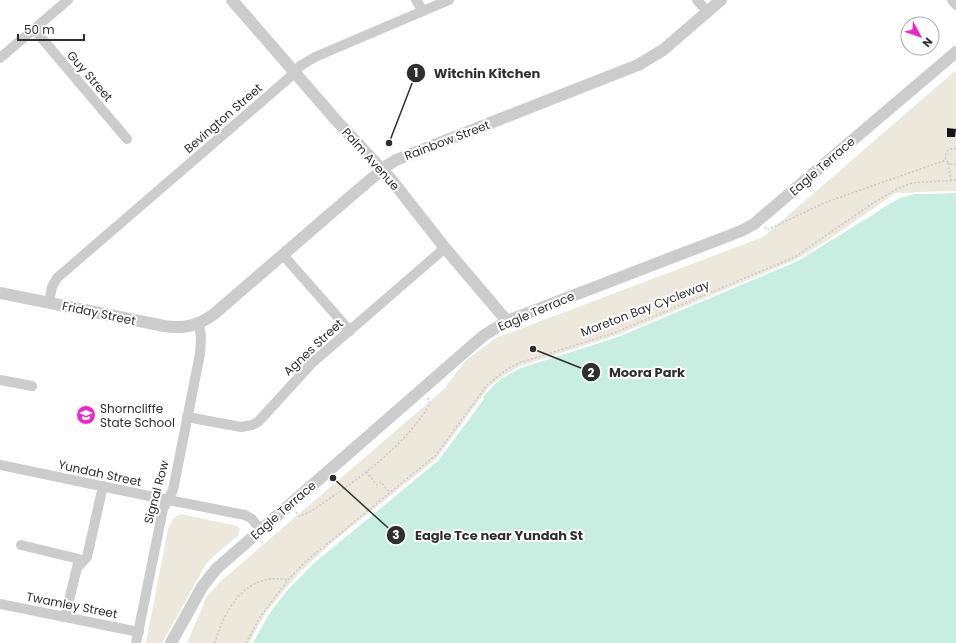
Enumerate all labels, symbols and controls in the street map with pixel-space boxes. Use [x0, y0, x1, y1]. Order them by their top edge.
scale bar [18, 16, 84, 42]
north arrow [900, 16, 940, 56]
text: 50 m [24, 21, 55, 38]
text: N [919, 34, 936, 51]
street label: Guy Street [63, 47, 117, 105]
callout: Witchin Kitchen [406, 61, 548, 86]
text: 1 [414, 64, 418, 81]
text: Witchin Kitchen [434, 64, 540, 83]
street label: Bevington Street [180, 79, 266, 157]
street label: Rainbow Street [402, 116, 492, 164]
street label: Palm Avenue [338, 124, 404, 194]
street label: Eagle Terrace [786, 133, 858, 199]
street label: Moreton Bay Cycleway [578, 275, 712, 340]
street label: Eagle Terrace [495, 287, 577, 335]
street label: Friday Street [61, 297, 137, 329]
street label: Agnes Street [279, 315, 347, 379]
callout: Moora Park [581, 360, 693, 385]
text: Moora Park [609, 363, 685, 382]
text: 2 [588, 364, 595, 381]
place label: Shorncliffe State School [100, 400, 175, 431]
school or university icon: Shorncliffe State School [75, 404, 97, 426]
street label: Yundah Street [57, 456, 143, 490]
street label: Signal Row [139, 458, 173, 526]
street label: Eagle Terrace [247, 477, 319, 543]
callout: Eagle Tce near Yundah St [386, 523, 591, 548]
text: 3 [392, 526, 400, 543]
text: Eagle Tce near Yundah St [415, 526, 583, 545]
street label: Twamley Street [25, 588, 119, 622]

